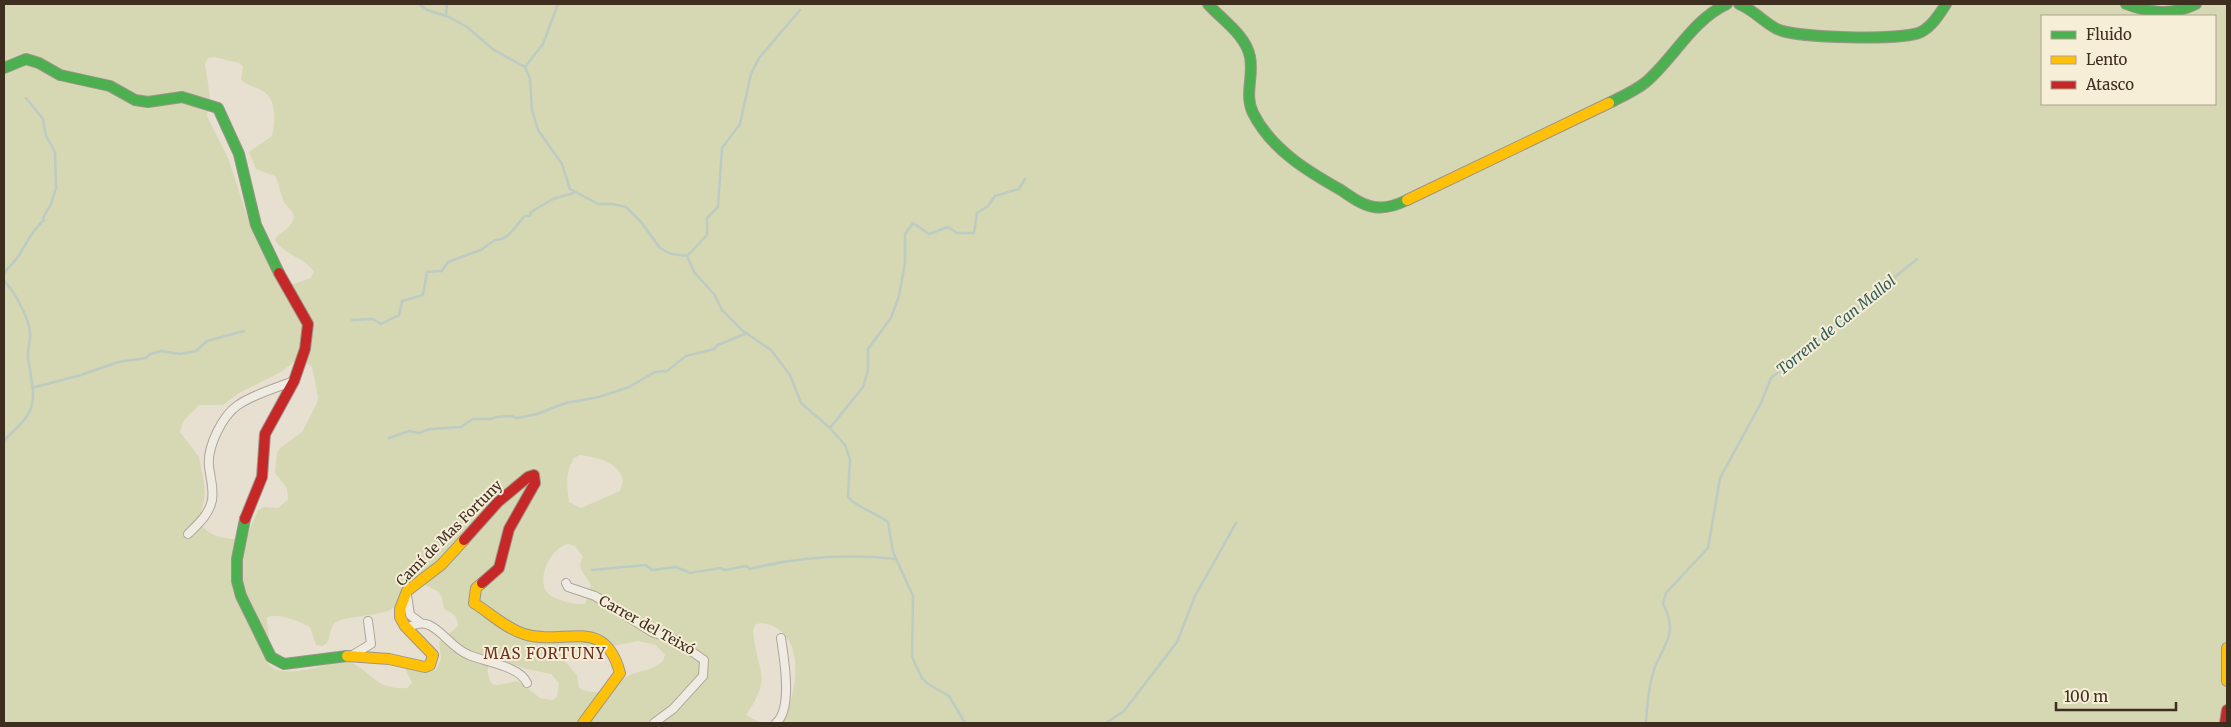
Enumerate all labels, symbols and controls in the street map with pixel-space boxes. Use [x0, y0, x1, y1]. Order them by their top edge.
legend [2041, 15, 2216, 105]
text: Fluido [2086, 25, 2132, 44]
text: Lento [2086, 50, 2128, 69]
text: Atasco [2085, 75, 2134, 94]
water label: Torrent de Can Mallol [1773, 271, 1899, 379]
street label: Camí de Mas Fortuny [392, 475, 507, 590]
street label: Carrer del Teixó [596, 591, 698, 659]
district label: MAS FORTUNY [484, 644, 606, 663]
scale bar [2056, 680, 2176, 712]
text: 100 m [2064, 687, 2108, 706]

